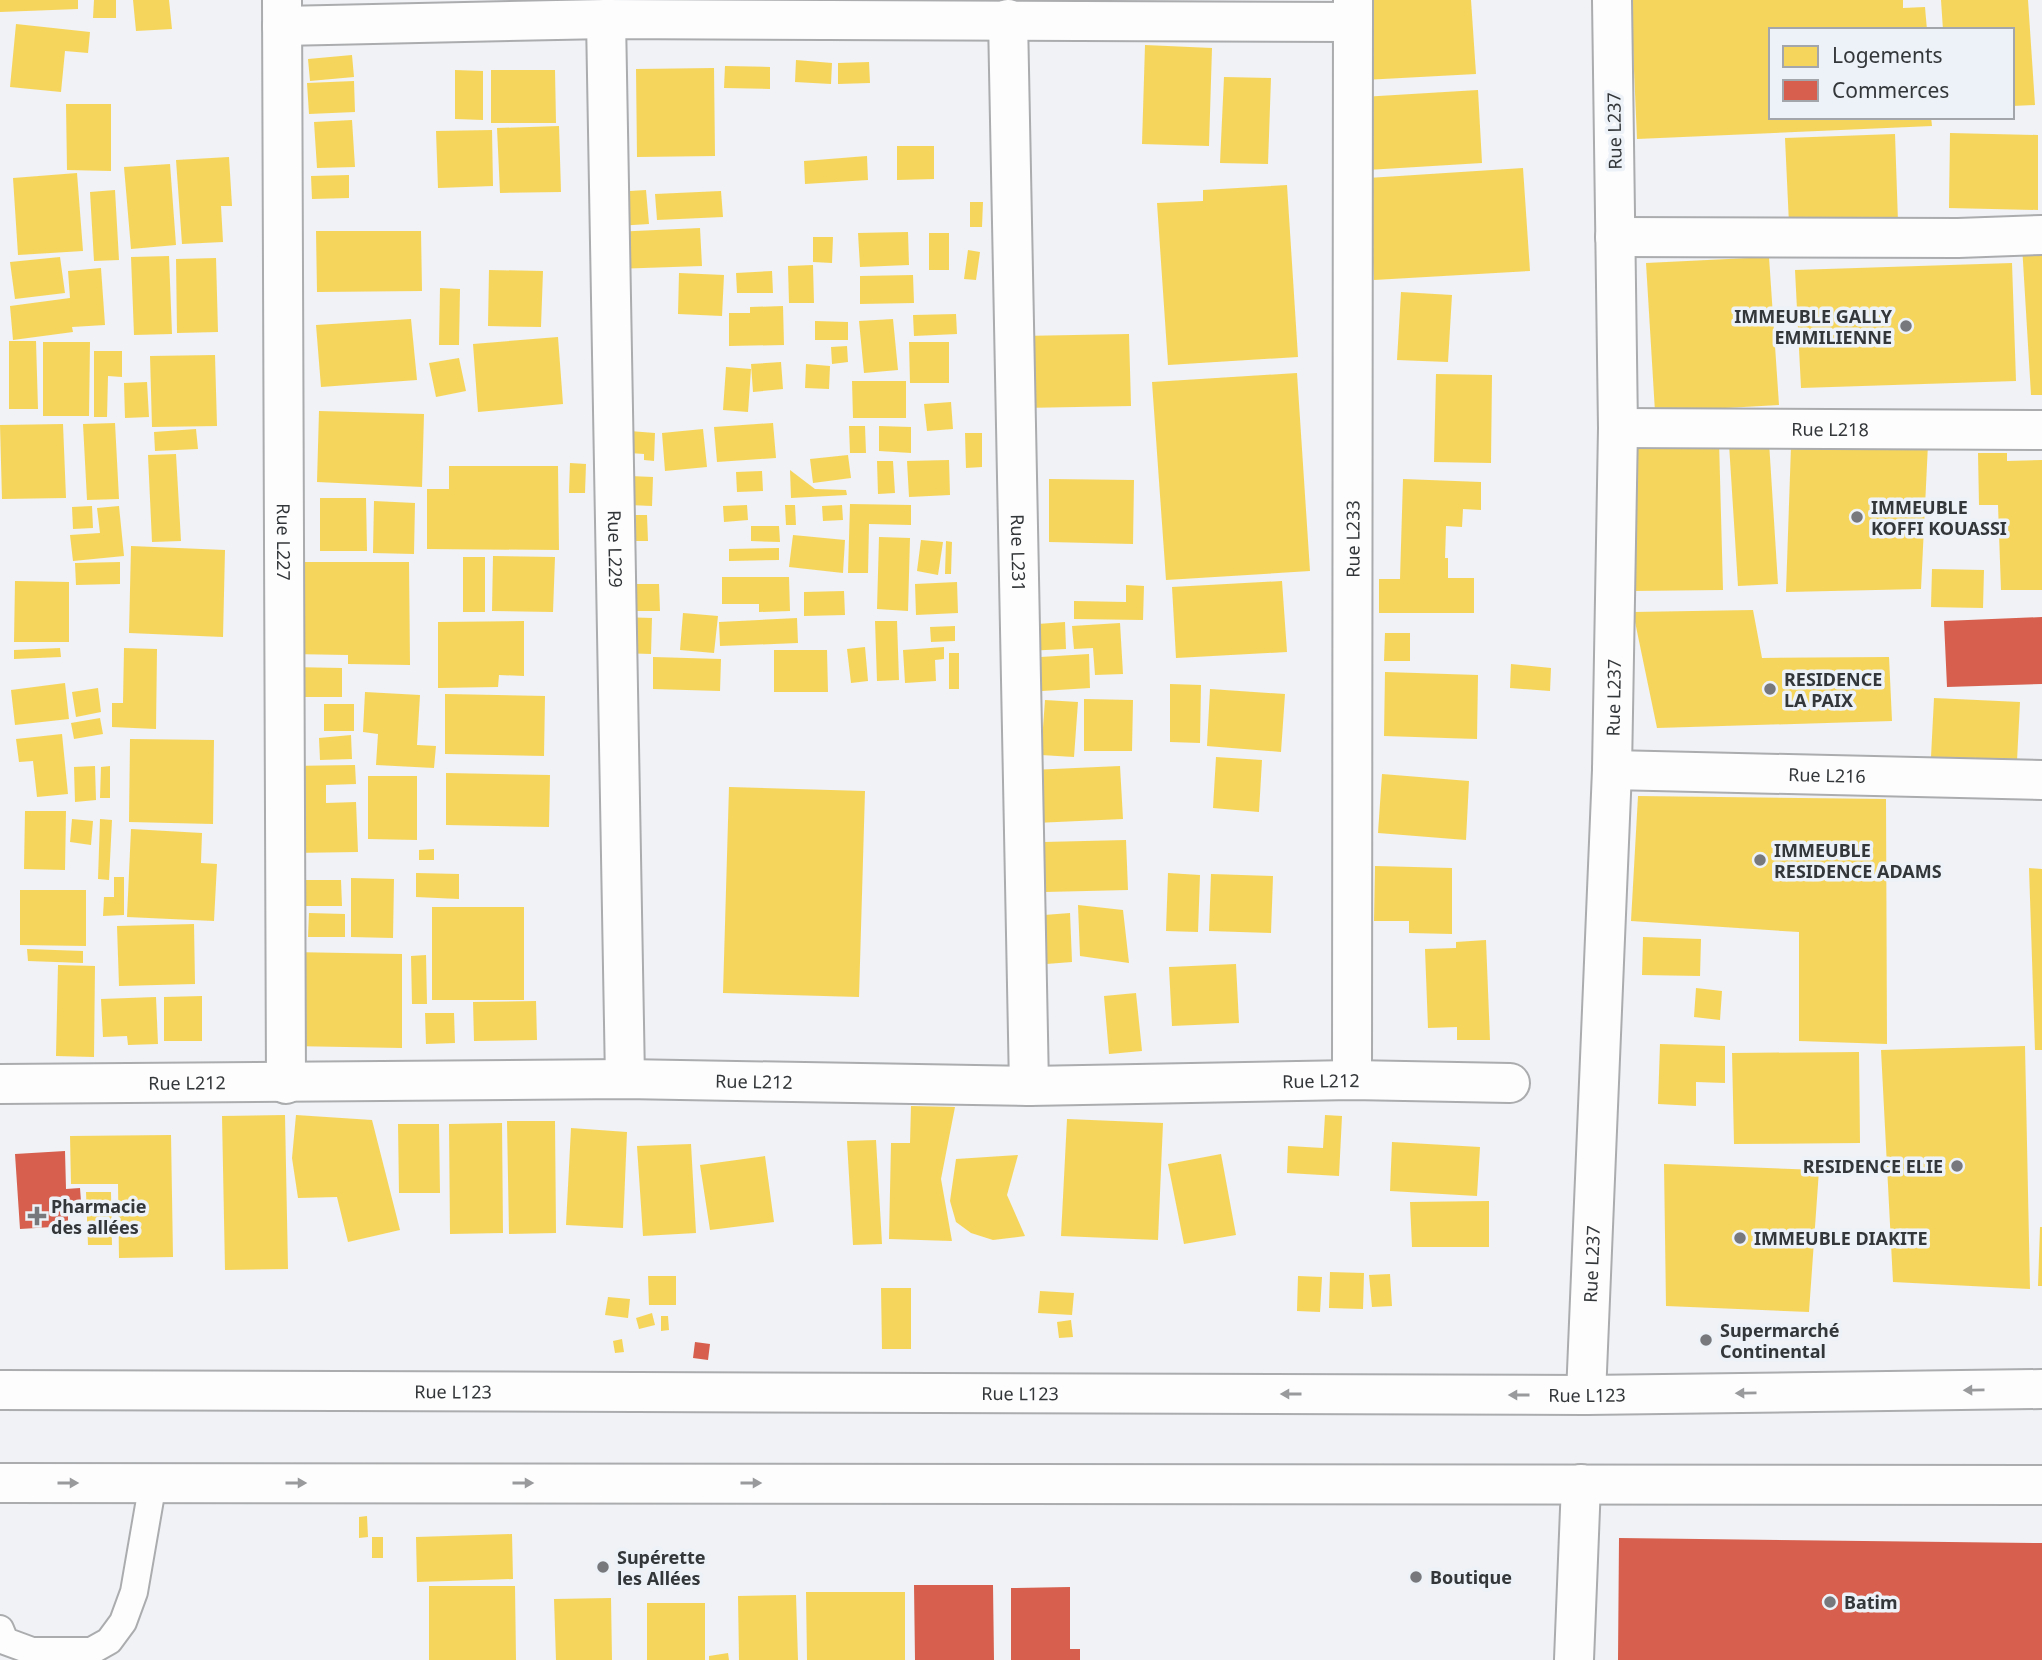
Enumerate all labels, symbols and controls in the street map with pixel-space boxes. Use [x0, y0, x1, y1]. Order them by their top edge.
legend [1769, 28, 2014, 119]
text: Logements [1832, 41, 1943, 69]
text: Commerces [1832, 76, 1949, 104]
street label: Rue L237 [1601, 92, 1627, 170]
place label: IMMEUBLE GALLY EMMILIENNE [1734, 304, 1893, 349]
marker: IMMEUBLE GALLY EMMILIENNE [1898, 318, 1914, 334]
street label: Rue L218 [1791, 417, 1869, 441]
place label: IMMEUBLE KOFFI KOUASSI [1871, 495, 2007, 540]
street label: Rue L233 [1340, 500, 1365, 578]
street label: Rue L227 [272, 503, 296, 581]
marker: IMMEUBLE KOFFI KOUASSI [1849, 509, 1865, 525]
street label: Rue L229 [603, 510, 628, 588]
street label: Rue L231 [1006, 514, 1031, 592]
street label: Rue L237 [1601, 659, 1626, 737]
place label: RESIDENCE LA PAIX [1784, 667, 1882, 712]
marker: RESIDENCE LA PAIX [1762, 681, 1778, 697]
street label: Rue L216 [1788, 762, 1866, 788]
place label: IMMEUBLE RESIDENCE ADAMS [1774, 838, 1942, 883]
marker: IMMEUBLE RESIDENCE ADAMS [1752, 852, 1768, 868]
street label: Rue L212 [1282, 1068, 1360, 1093]
street label: Rue L212 [715, 1069, 793, 1094]
street label: Rue L212 [148, 1070, 226, 1095]
place label: RESIDENCE ELIE [1803, 1154, 1943, 1178]
marker: RESIDENCE ELIE [1949, 1158, 1965, 1174]
place label: Pharmacie des allées [51, 1194, 146, 1239]
marker: Pharmacie des allées [29, 1208, 45, 1224]
street label: Rue L237 [1578, 1225, 1605, 1303]
place label: IMMEUBLE DIAKITE [1754, 1226, 1927, 1250]
marker: IMMEUBLE DIAKITE [1732, 1230, 1748, 1246]
place label: Supermarché Continental [1720, 1318, 1840, 1363]
marker: Supermarché Continental [1698, 1332, 1714, 1348]
street label: Rue L123 [414, 1379, 492, 1404]
street label: Rue L123 [981, 1381, 1059, 1405]
street label: Rue L123 [1548, 1382, 1626, 1407]
one-way arrow [1963, 1384, 1985, 1396]
one-way arrow [1735, 1387, 1757, 1399]
one-way arrow [1280, 1388, 1302, 1400]
one-way arrow [1508, 1389, 1530, 1401]
one-way arrow [57, 1477, 79, 1489]
one-way arrow [285, 1477, 307, 1489]
one-way arrow [512, 1477, 534, 1489]
one-way arrow [740, 1477, 762, 1489]
place label: Supérette les Allées [617, 1545, 706, 1590]
marker: Supérette les Allées [595, 1559, 611, 1575]
place label: Boutique [1430, 1565, 1512, 1589]
marker: Boutique [1408, 1569, 1424, 1585]
place label: Batim [1844, 1590, 1898, 1614]
marker: Batim [1822, 1594, 1838, 1610]

